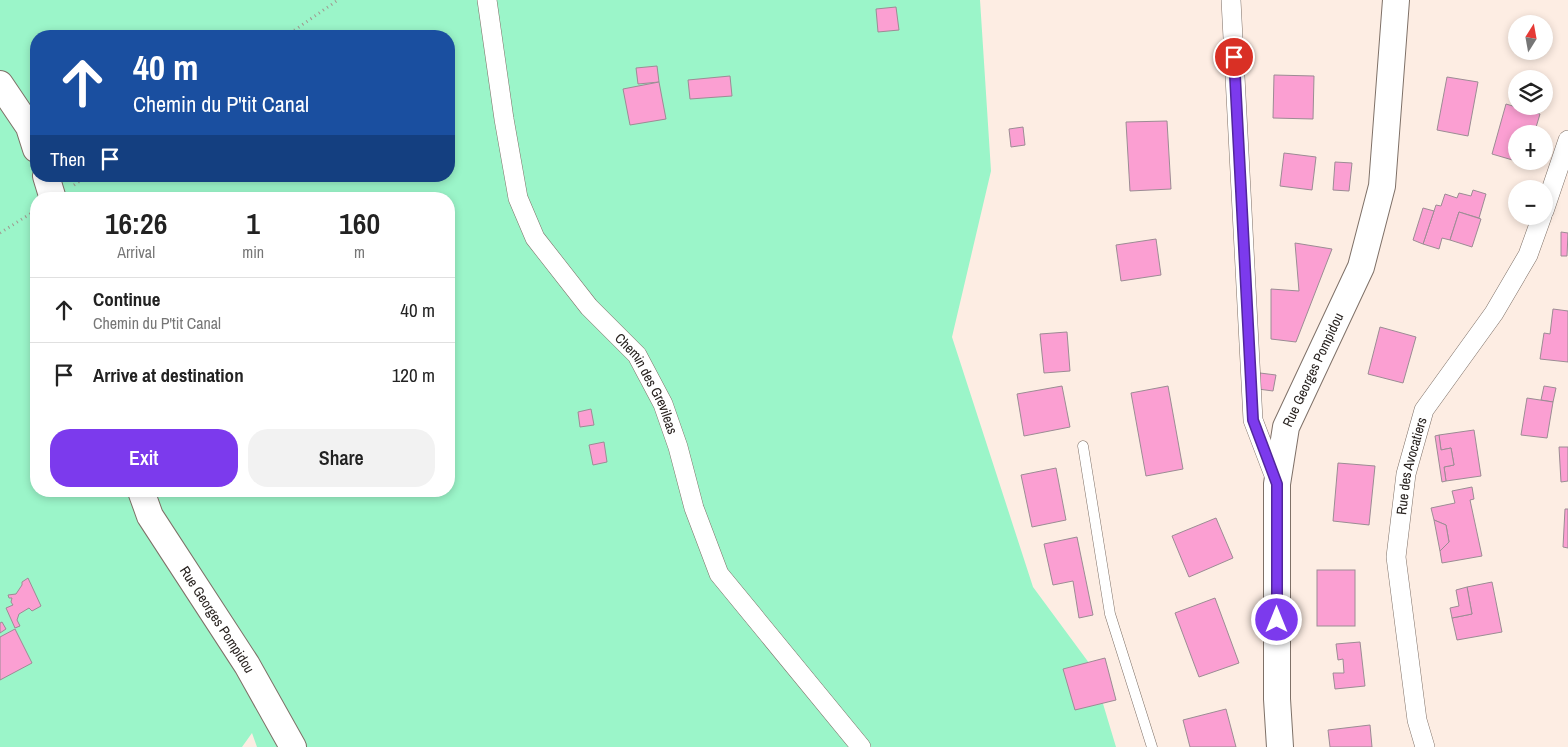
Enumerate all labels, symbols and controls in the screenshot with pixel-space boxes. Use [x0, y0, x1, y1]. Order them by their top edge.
north arrow [1508, 15, 1552, 60]
map controls [1508, 15, 1553, 225]
pin [1213, 36, 1255, 78]
icon: arrive [1220, 43, 1248, 71]
text: 40 m [133, 44, 198, 91]
icon: ahead [50, 50, 115, 115]
button: layers [1508, 70, 1553, 115]
text: Chemin du P'tit Canal [133, 89, 309, 119]
button: + [1508, 125, 1553, 170]
icon: arrive [96, 145, 124, 173]
text: Then [50, 146, 86, 172]
button: − [1508, 180, 1553, 225]
text: 16:26 [105, 203, 167, 243]
text: 1 [246, 203, 260, 243]
text: 160 [339, 203, 380, 243]
text: Arrival [117, 241, 155, 263]
text: min [242, 241, 264, 263]
text: m [354, 241, 365, 263]
text: Continue [93, 286, 161, 312]
icon: ahead [50, 296, 78, 324]
text: 40 m [400, 297, 435, 323]
street label: Rue Georges Pompidou [1278, 310, 1347, 430]
text: Chemin du P'tit Canal [93, 312, 221, 334]
street label: Chemin des Grevileas [611, 329, 682, 437]
icon: arrive [50, 361, 78, 389]
text: Arrive at destination [93, 362, 244, 388]
text: 120 m [392, 362, 435, 388]
street label: Rue des Avocatiers [1392, 415, 1431, 516]
button: Exit [50, 429, 238, 487]
button: Share [248, 429, 435, 487]
street label: Rue Georges Pompidou [176, 563, 259, 676]
position arrow [1250, 593, 1302, 645]

